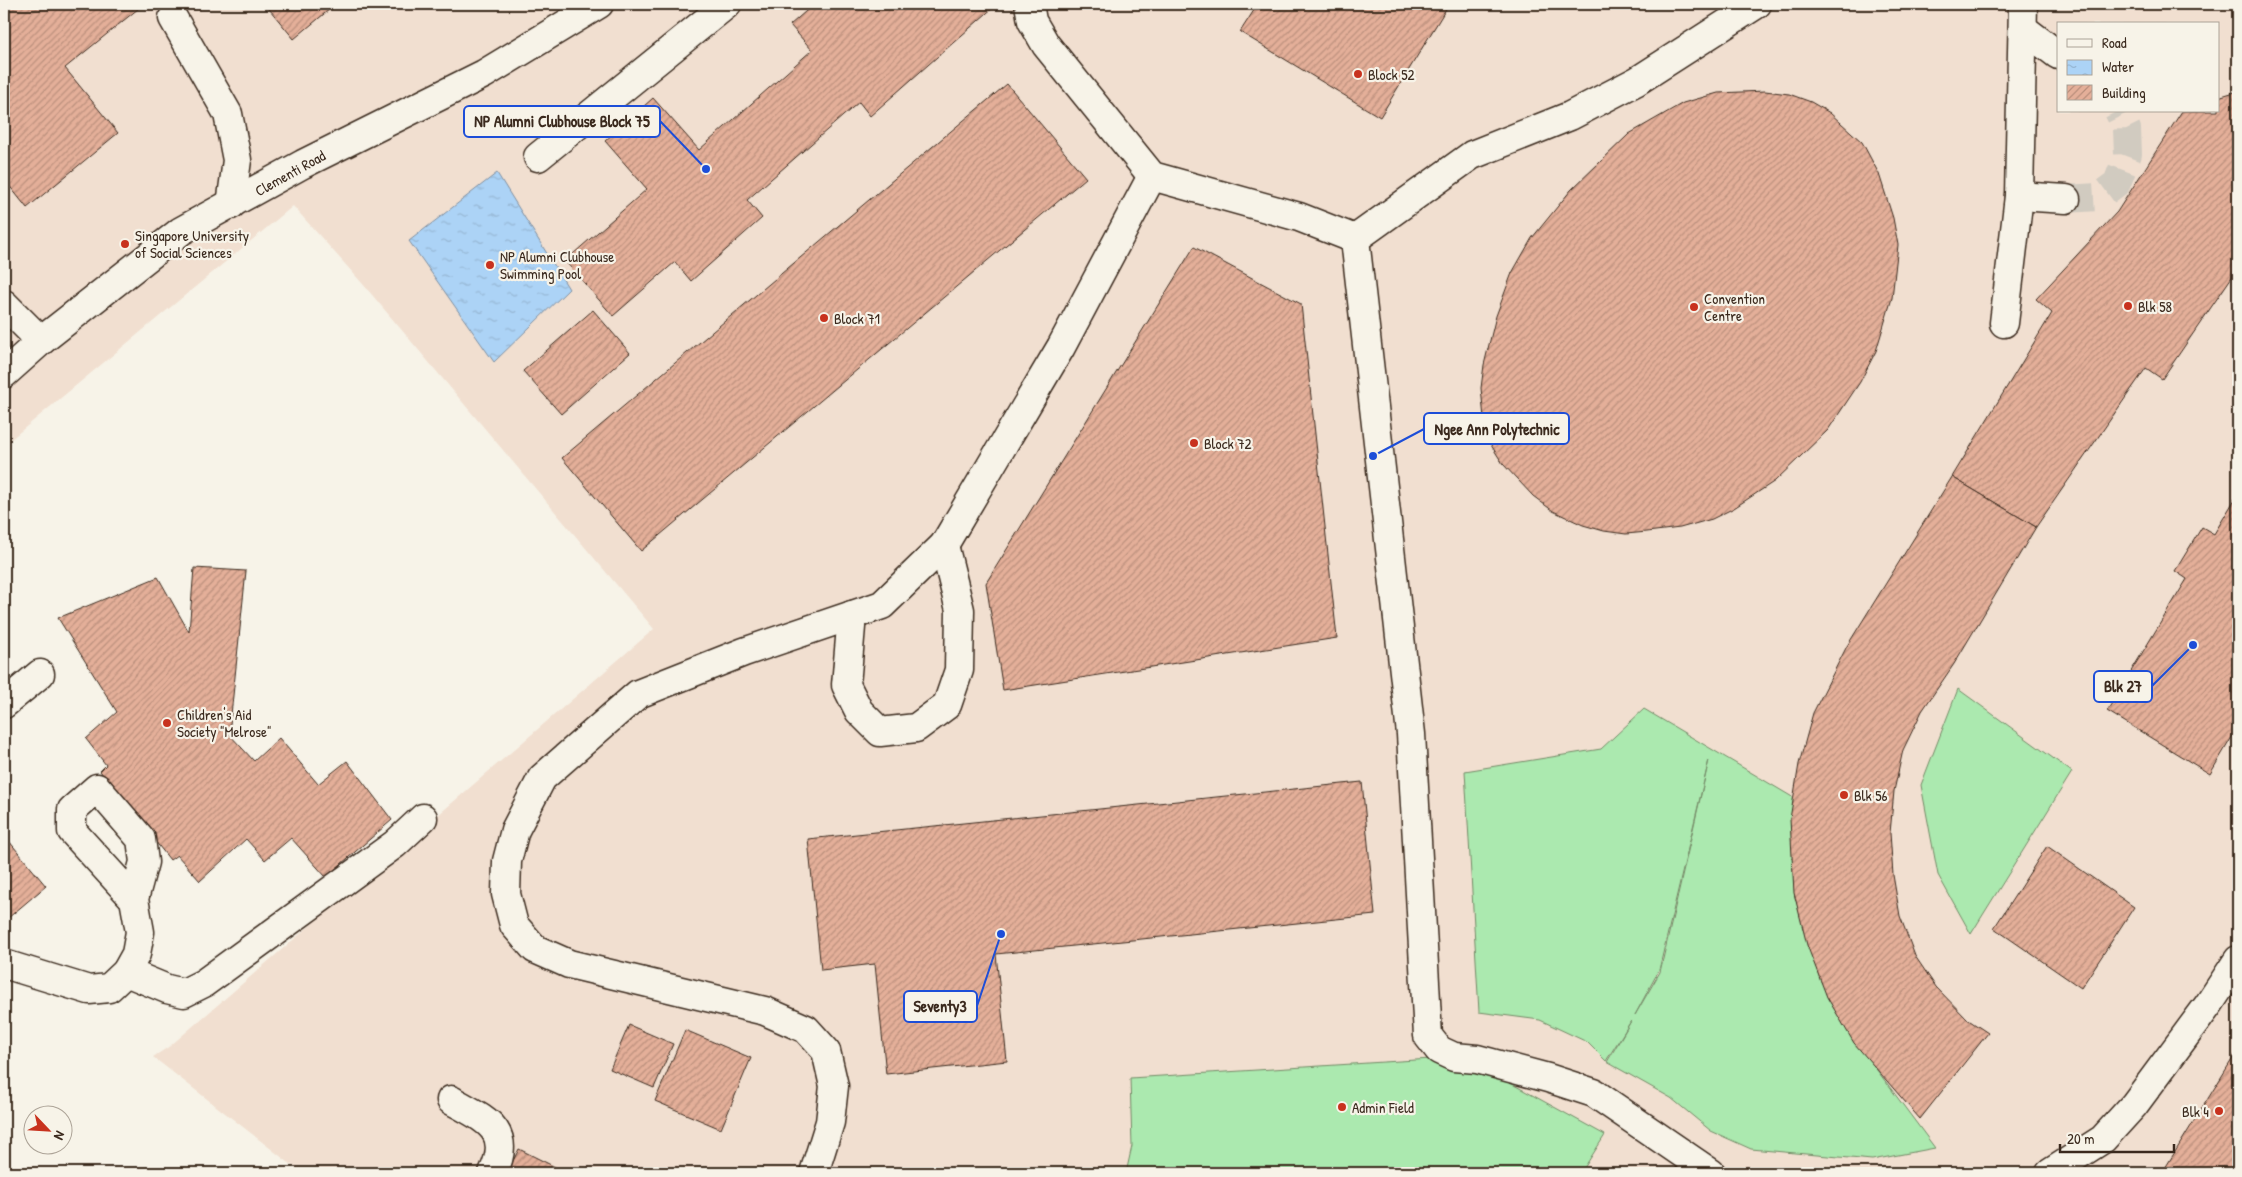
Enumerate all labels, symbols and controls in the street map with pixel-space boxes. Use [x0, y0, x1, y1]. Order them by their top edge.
legend [2057, 22, 2220, 112]
text: Road [2102, 32, 2127, 53]
text: Water [2102, 56, 2134, 77]
place label: Block 52 [1368, 64, 1415, 85]
marker: Block 52 [1352, 68, 1364, 80]
text: Building [2102, 82, 2146, 103]
callout: NP Alumni Clubhouse Block 75 [464, 106, 660, 137]
text: NP Alumni Clubhouse Block 75 [474, 110, 650, 132]
street label: Clementi Road [251, 145, 329, 201]
place label: Singapore University of Social Sciences [135, 225, 249, 263]
marker: Singapore University of Social Sciences [119, 238, 131, 250]
place label: NP Alumni Clubhouse Swimming Pool [500, 246, 614, 284]
marker: NP Alumni Clubhouse Swimming Pool [484, 259, 496, 271]
place label: Convention Centre [1704, 288, 1765, 326]
place label: Blk 58 [2138, 296, 2172, 317]
marker: Blk 58 [2122, 300, 2134, 312]
marker: Convention Centre [1688, 301, 1700, 313]
place label: Block 71 [834, 308, 880, 329]
marker: Block 71 [818, 312, 830, 324]
callout: Ngee Ann Polytechnic [1424, 413, 1569, 444]
text: Ngee Ann Polytechnic [1435, 418, 1560, 441]
place label: Block 72 [1204, 433, 1252, 454]
marker: Block 72 [1188, 437, 1200, 449]
callout: Blk 27 [2094, 671, 2152, 702]
text: Blk 27 [2104, 675, 2142, 697]
place label: Children's Aid Society "Melrose" [177, 704, 272, 742]
marker: Children's Aid Society "Melrose" [161, 717, 173, 729]
place label: Blk 56 [1854, 785, 1888, 806]
marker: Blk 56 [1838, 789, 1850, 801]
callout: Seventy3 [904, 991, 977, 1022]
text: Seventy3 [913, 995, 967, 1018]
place label: Admin Field [1352, 1097, 1414, 1118]
marker: Admin Field [1336, 1101, 1348, 1113]
place label: Blk 4 [2182, 1101, 2209, 1122]
north arrow [22, 1104, 72, 1154]
marker: Blk 4 [2213, 1105, 2225, 1117]
scale bar [2060, 1122, 2173, 1154]
text: N [50, 1128, 70, 1144]
text: 20 m [2067, 1128, 2094, 1149]

